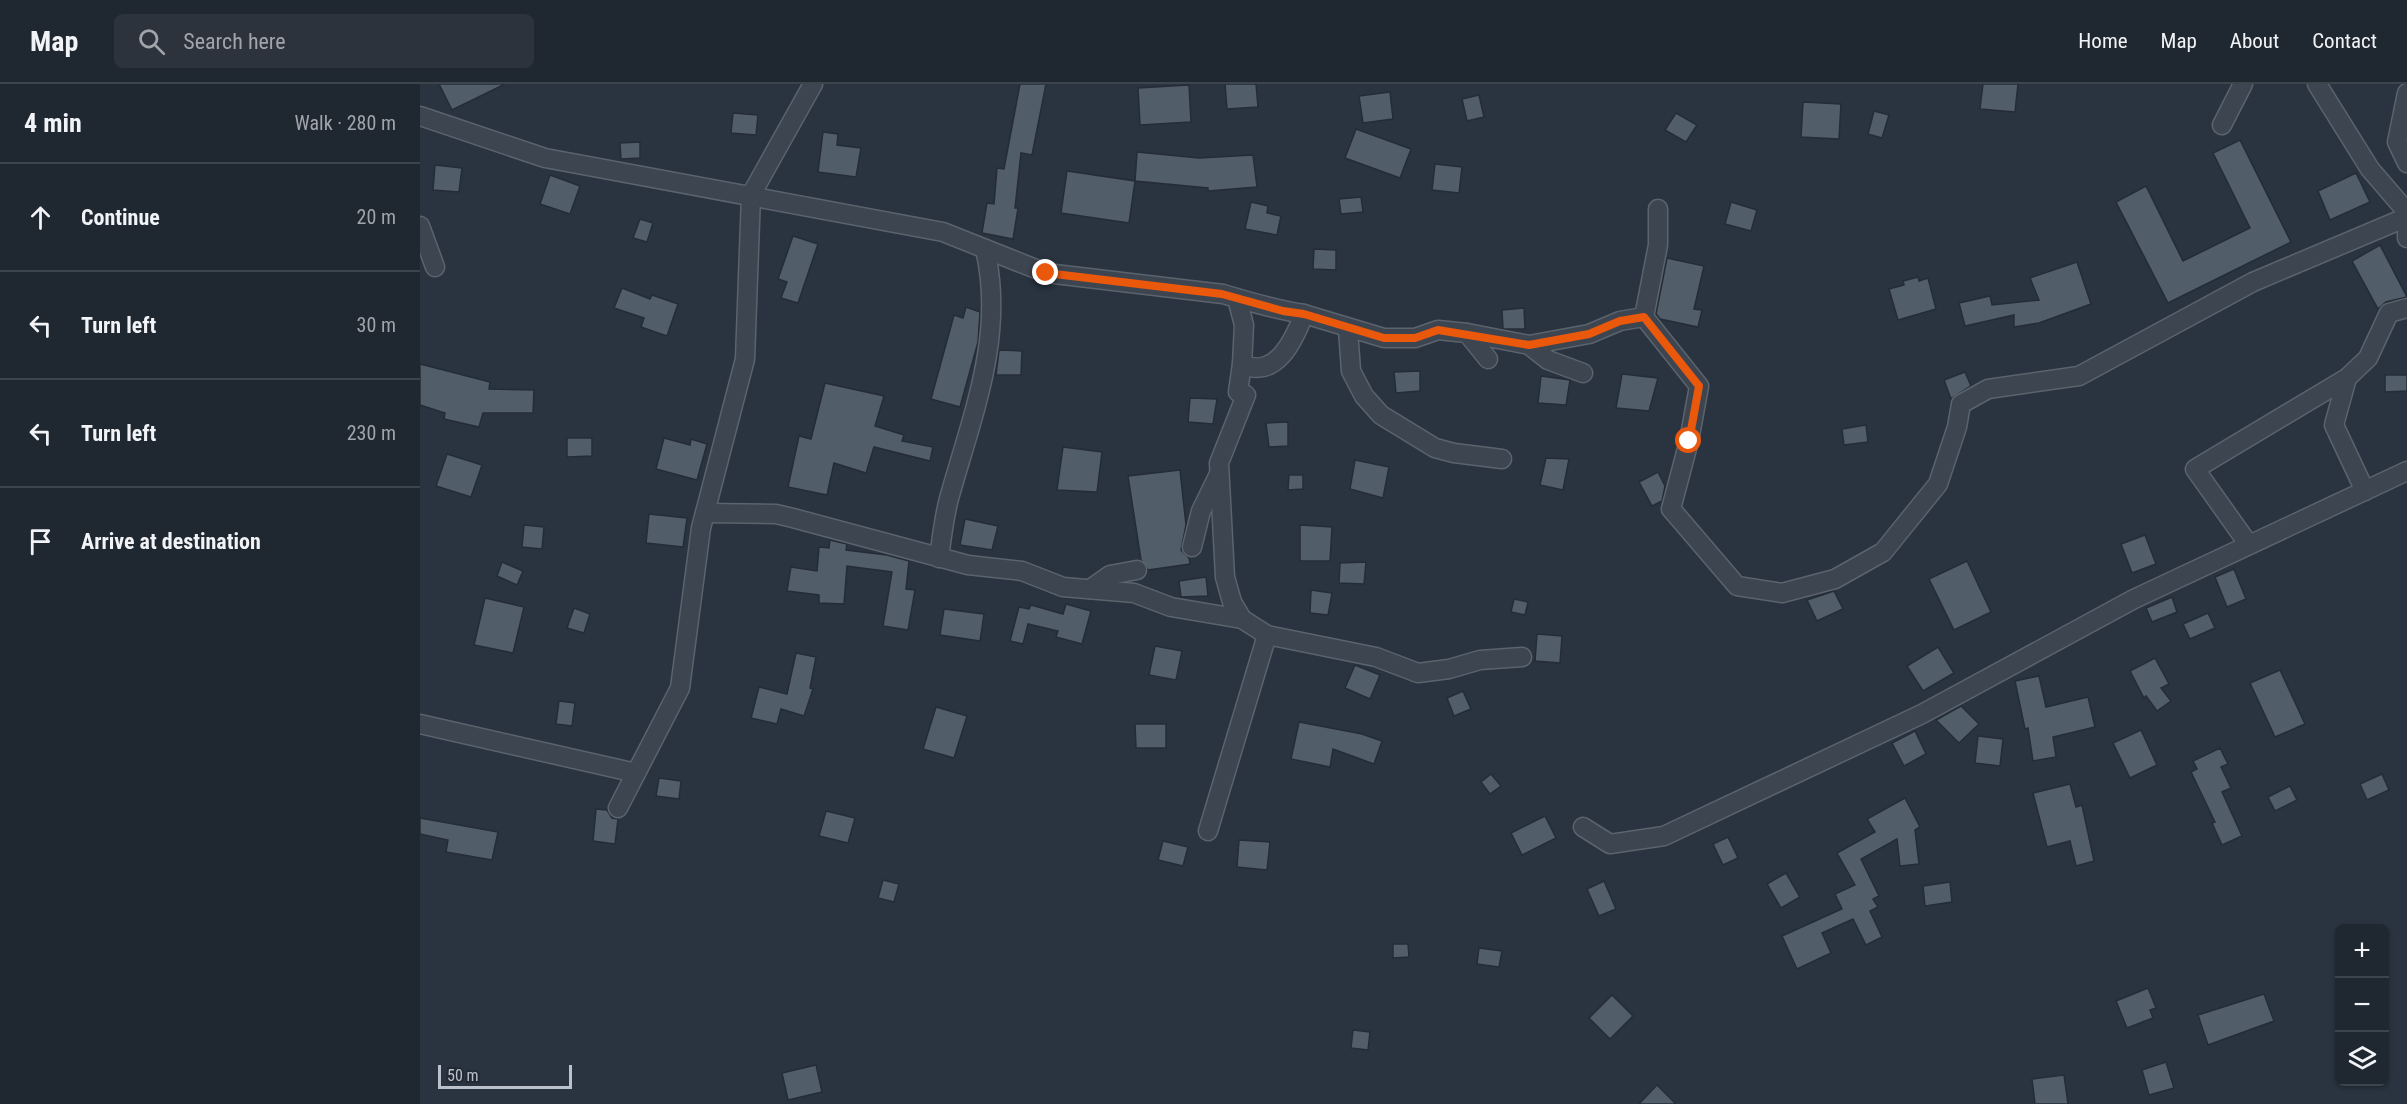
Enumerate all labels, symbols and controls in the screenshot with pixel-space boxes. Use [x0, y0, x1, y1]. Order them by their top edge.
search box [114, 14, 534, 68]
text: Map [30, 25, 78, 58]
icon: search [135, 25, 168, 58]
text: Search here [183, 29, 286, 54]
text: Home [2078, 29, 2128, 53]
text: Map [2161, 29, 2197, 53]
text: About [2230, 29, 2279, 53]
text: Contact [2312, 29, 2377, 53]
text: 4 min [24, 108, 82, 138]
text: Walk · 280 m [295, 111, 396, 135]
icon: ahead [24, 201, 57, 234]
text: Continue [81, 205, 160, 230]
text: 20 m [357, 205, 396, 229]
route end [1032, 259, 1058, 285]
icon: left [24, 309, 57, 342]
text: Turn left [81, 313, 156, 338]
text: 30 m [357, 313, 396, 337]
icon: left [24, 417, 57, 450]
text: Turn left [81, 421, 156, 446]
text: 230 m [347, 421, 396, 445]
route start [1675, 427, 1701, 453]
icon: arrive [24, 525, 57, 558]
text: Arrive at destination [81, 529, 261, 554]
map controls [2335, 924, 2389, 1086]
button: + [2335, 924, 2389, 978]
button: − [2335, 978, 2389, 1032]
button: layers [2335, 1032, 2389, 1086]
scale bar [438, 1062, 572, 1090]
text: 50 m [447, 1066, 479, 1085]

